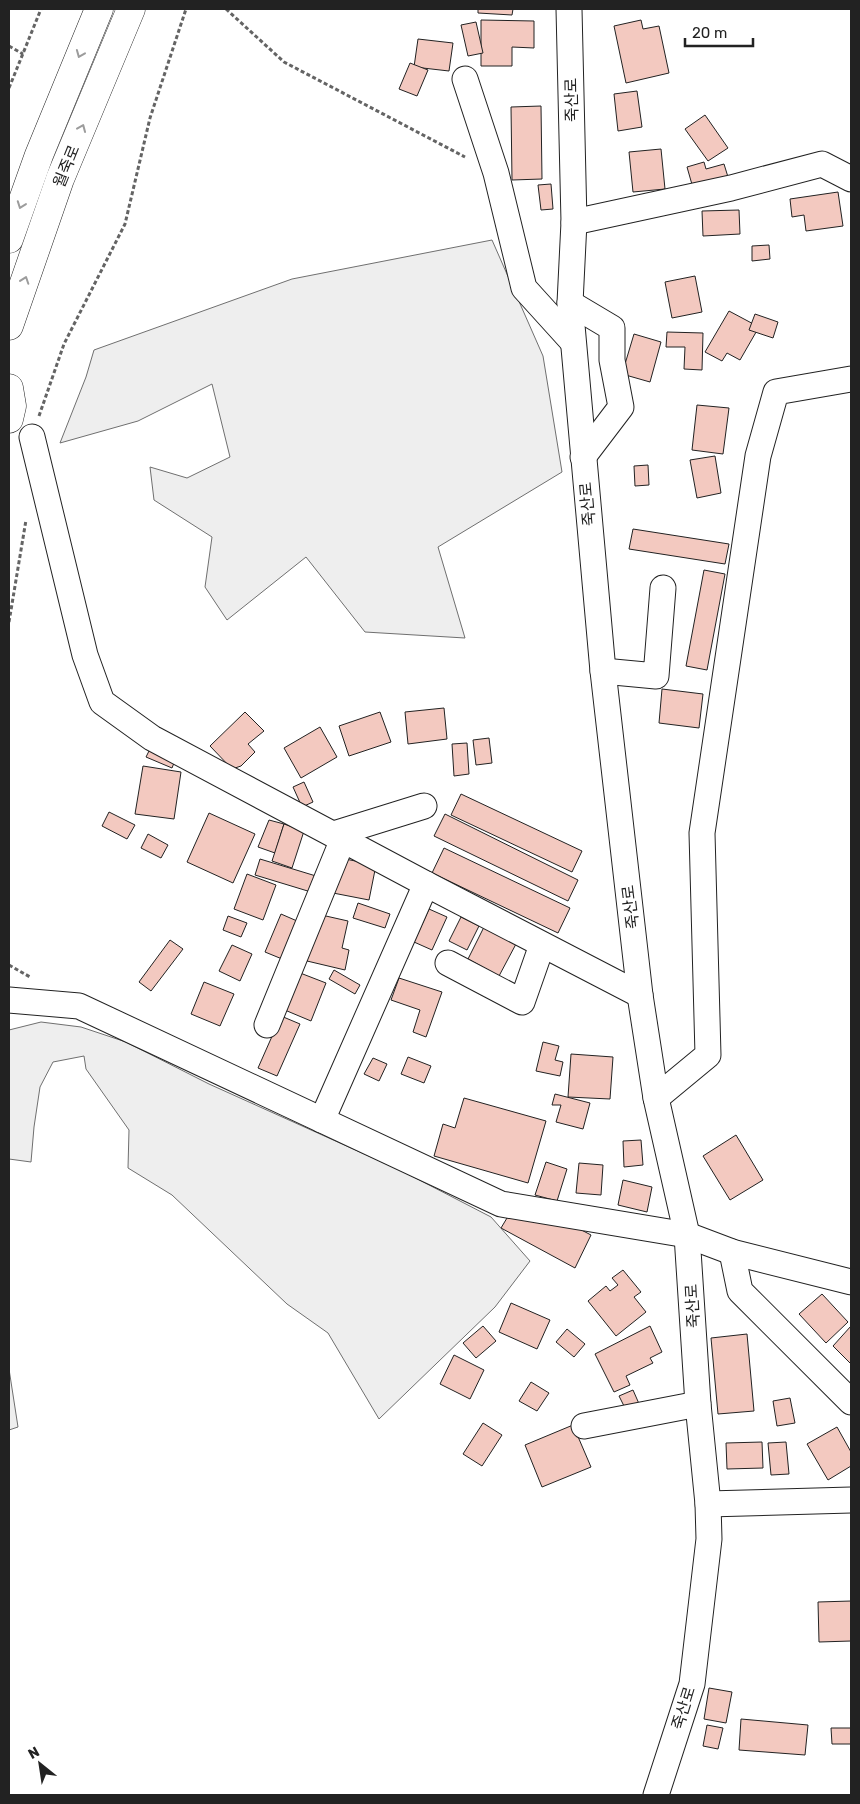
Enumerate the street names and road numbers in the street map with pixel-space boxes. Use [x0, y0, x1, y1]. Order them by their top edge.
street label: 죽산로 [562, 77, 581, 122]
street label: 월죽로 [49, 142, 84, 190]
street label: 죽산로 [576, 481, 599, 527]
street label: 죽산로 [618, 884, 643, 930]
street label: 죽산로 [682, 1283, 703, 1329]
street label: 죽산로 [668, 1684, 699, 1732]

